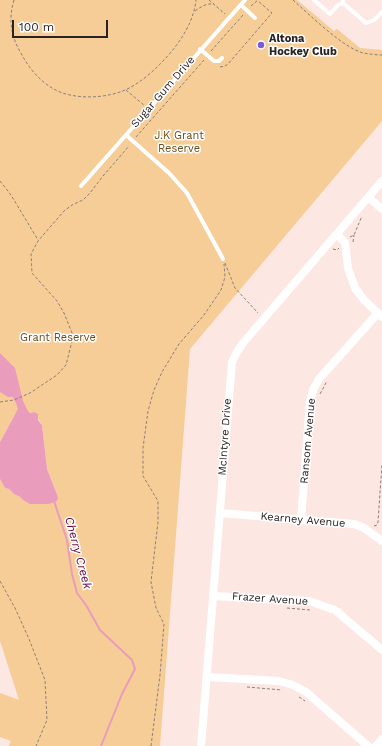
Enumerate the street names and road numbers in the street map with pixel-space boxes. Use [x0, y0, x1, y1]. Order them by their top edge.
street label: Sugar Gum Drive [128, 54, 198, 130]
street label: McIntyre Drive [216, 398, 234, 476]
street label: Ransom Avenue [298, 398, 318, 484]
street label: Kearney Avenue [260, 510, 346, 530]
street label: Frazer Avenue [232, 590, 308, 608]

